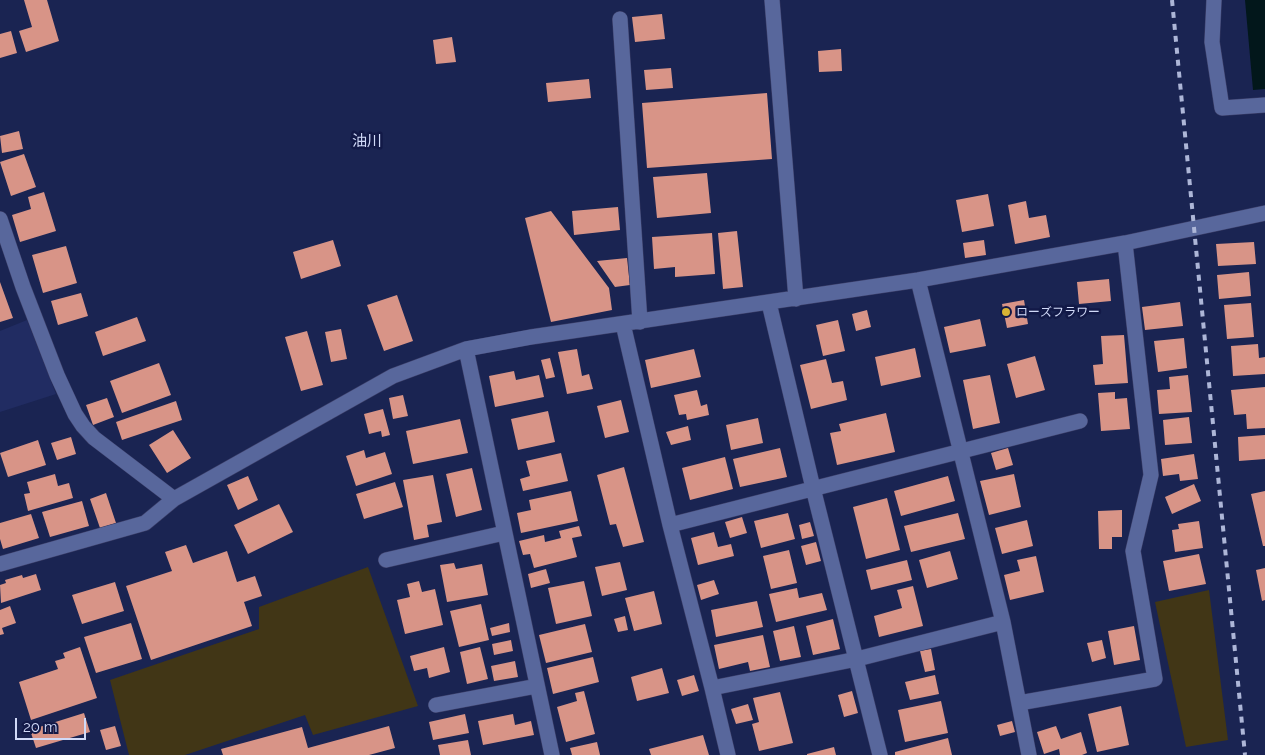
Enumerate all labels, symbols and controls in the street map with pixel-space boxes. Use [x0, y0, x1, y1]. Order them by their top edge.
district label: 油川 [352, 132, 382, 150]
place label: ローズフラワー [1016, 305, 1100, 319]
marker: ローズフラワー [1000, 306, 1012, 318]
scale bar [18, 708, 89, 740]
text: 20 m [23, 718, 58, 736]

